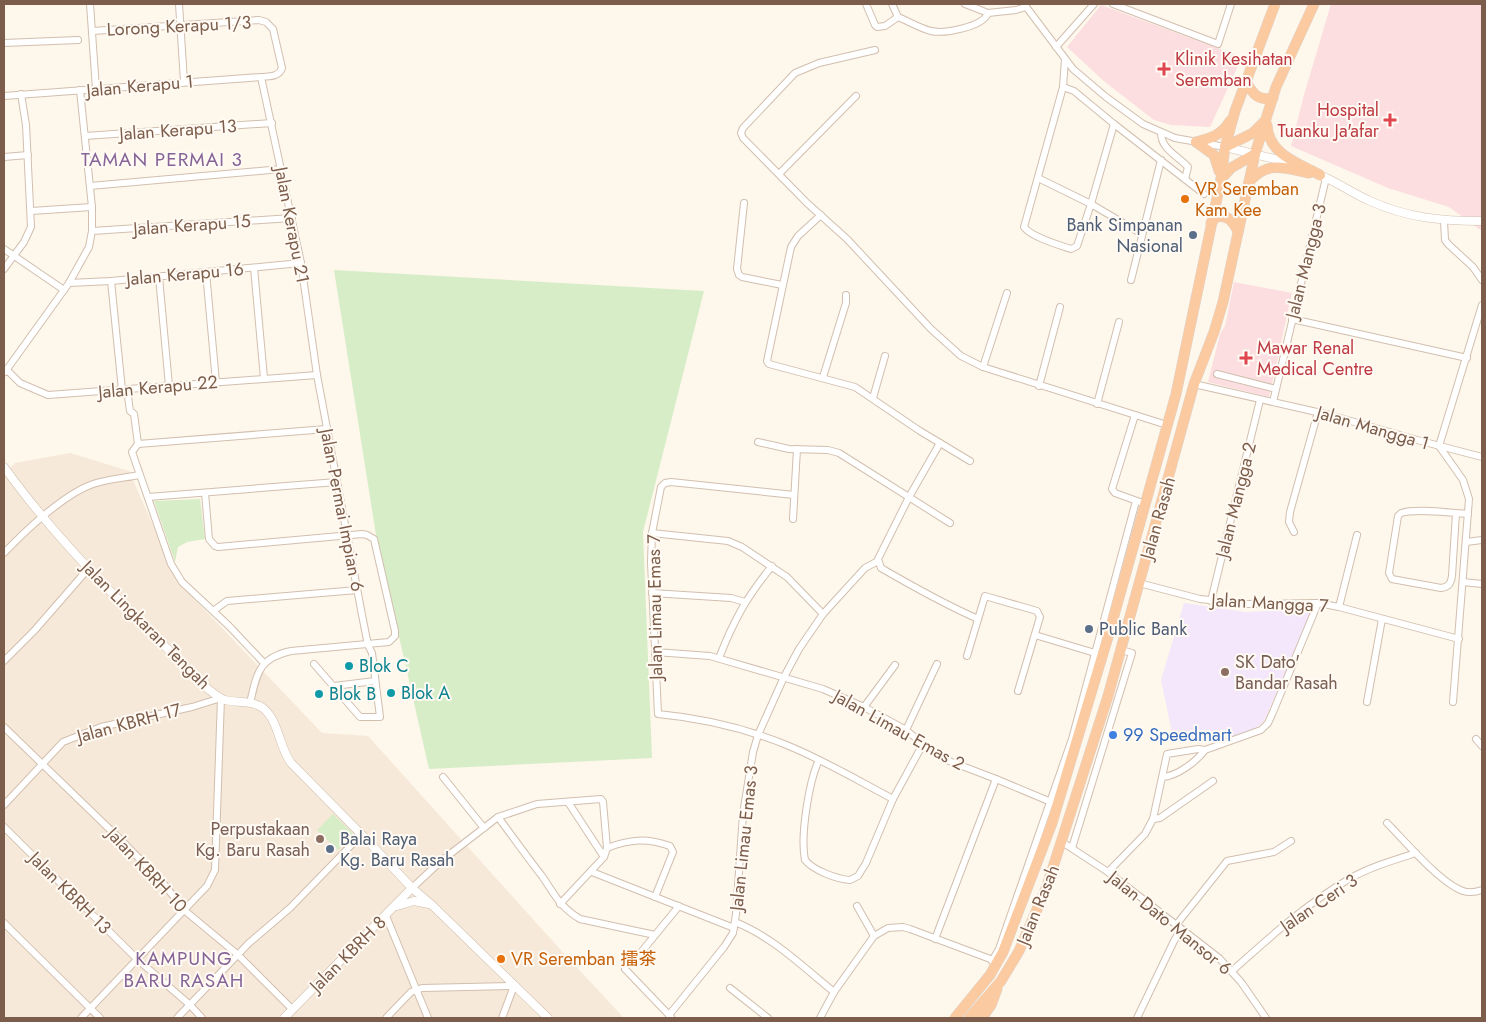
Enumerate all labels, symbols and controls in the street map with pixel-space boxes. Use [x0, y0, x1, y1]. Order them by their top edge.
street label: Lorong Kerapu 1/3 [106, 9, 252, 43]
place label: Klinik Kesihatan Seremban [1175, 46, 1293, 93]
marker: Klinik Kesihatan Seremban [1157, 62, 1171, 76]
street label: Jalan Kerapu 1 [83, 68, 195, 104]
place label: Hospital Tuanku Ja'afar [1278, 97, 1380, 144]
street label: Jalan Kerapu 13 [117, 113, 238, 147]
marker: Hospital Tuanku Ja'afar [1383, 113, 1397, 127]
district label: TAMAN PERMAI 3 [81, 146, 243, 173]
street label: Jalan Kerapu 21 [268, 163, 316, 285]
place label: VR Seremban Kam Kee [1195, 176, 1299, 223]
marker: VR Seremban Kam Kee [1179, 193, 1191, 205]
street label: Jalan Mangga 3 [1279, 201, 1333, 323]
street label: Jalan Kerapu 15 [130, 208, 252, 242]
place label: Bank Simpanan Nasional [1066, 212, 1183, 259]
marker: Bank Simpanan Nasional [1187, 229, 1199, 241]
street label: Jalan Kerapu 16 [123, 256, 245, 292]
place label: Mawar Renal Medical Centre [1257, 335, 1373, 382]
marker: Mawar Renal Medical Centre [1239, 351, 1253, 365]
street label: Jalan Kerapu 22 [95, 369, 219, 405]
street label: Jalan Mangga 1 [1312, 399, 1432, 456]
street label: Jalan Permai Impian 6 [313, 424, 371, 594]
street label: Jalan Mangga 2 [1209, 440, 1263, 562]
street label: Jalan Rasah [1133, 474, 1182, 564]
street label: Jalan Limau Emas 7 [641, 533, 669, 682]
street label: Jalan Lingkaran Tengah [74, 553, 216, 695]
street label: Jalan Mangga 7 [1209, 587, 1330, 619]
place label: Public Bank [1099, 616, 1187, 642]
marker: Public Bank [1083, 623, 1095, 635]
place label: SK Dato' Bandar Rasah [1235, 649, 1338, 696]
place label: Blok C [359, 653, 409, 679]
marker: Blok C [343, 660, 355, 672]
marker: SK Dato' Bandar Rasah [1219, 666, 1231, 678]
place label: Blok A [401, 680, 450, 706]
place label: Blok B [329, 681, 376, 707]
street label: Jalan Limau Emas 2 [827, 682, 969, 777]
marker: Blok A [385, 687, 397, 699]
marker: Blok B [313, 688, 325, 700]
street label: Jalan KBRH 17 [72, 696, 184, 750]
place label: 99 Speedmart [1123, 722, 1232, 748]
marker: 99 Speedmart [1107, 729, 1119, 741]
street label: Jalan Limau Emas 3 [723, 764, 765, 914]
place label: Perpustakaan Kg. Baru Rasah [195, 816, 310, 863]
street label: Jalan KBRH 10 [99, 820, 194, 919]
place label: Balai Raya Kg. Baru Rasah [340, 826, 455, 873]
marker: Perpustakaan Kg. Baru Rasah [314, 833, 326, 845]
marker: Balai Raya Kg. Baru Rasah [324, 843, 336, 855]
street label: Jalan KBRH 13 [22, 845, 117, 940]
street label: Jalan Rasah [1009, 861, 1066, 951]
street label: Jalan Dato Mansor 6 [1101, 864, 1238, 981]
street label: Jalan Ceri 3 [1273, 867, 1363, 940]
street label: Jalan KBRH 8 [302, 910, 392, 1000]
district label: KAMPUNG BARU RASAH [124, 945, 244, 994]
place label: VR Seremban 擂茶 [511, 946, 656, 972]
marker: VR Seremban 擂茶 [495, 953, 507, 965]

